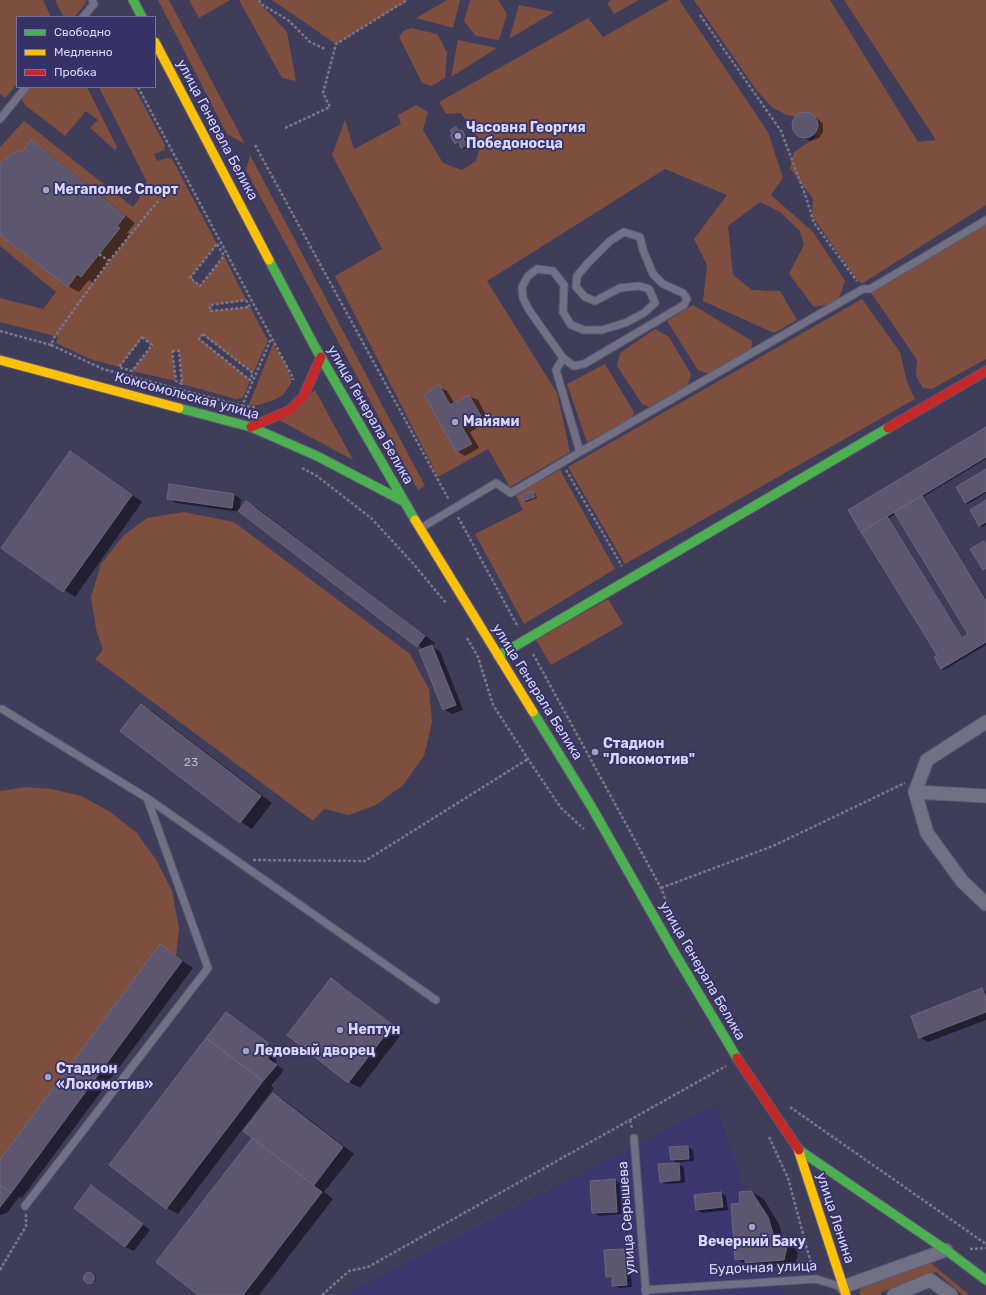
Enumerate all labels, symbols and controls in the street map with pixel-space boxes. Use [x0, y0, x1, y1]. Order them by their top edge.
legend [16, 16, 156, 88]
text: Свободно [54, 25, 111, 39]
text: Медленно [54, 45, 113, 59]
street label: улица Генерала Белика [173, 57, 261, 203]
text: Пробка [54, 65, 97, 79]
place label: Часовня Георгия Победоносца [466, 120, 586, 152]
marker: Часовня Георгия Победоносца [453, 131, 463, 141]
place label: Мегаполис Спорт [54, 182, 178, 198]
marker: Мегаполис Спорт [41, 185, 51, 195]
street label: улица Генерала Белика [323, 343, 417, 487]
street label: Комсомольская улица [113, 369, 261, 423]
place label: Майями [463, 414, 519, 430]
marker: Майями [450, 417, 460, 427]
street label: улица Генерала Белика [488, 621, 586, 763]
place label: Стадион "Локомотив" [603, 736, 695, 768]
marker: Стадион "Локомотив" [590, 747, 600, 757]
house number: 23 [184, 756, 198, 770]
street label: улица Генерала Белика [655, 899, 749, 1043]
place label: Нептун [348, 1022, 400, 1038]
marker: Нептун [335, 1025, 345, 1035]
place label: Ледовый дворец [254, 1043, 375, 1059]
marker: Ледовый дворец [241, 1046, 251, 1056]
place label: Стадион «Локомотив» [56, 1061, 153, 1094]
marker: Стадион «Локомотив» [43, 1072, 53, 1082]
street label: улица Серышева [615, 1161, 639, 1275]
street label: улица Ленина [812, 1170, 858, 1266]
marker: Вечерний Баку [747, 1222, 757, 1232]
place label: Вечерний Баку [698, 1234, 806, 1250]
street label: Будочная улица [709, 1258, 817, 1278]

